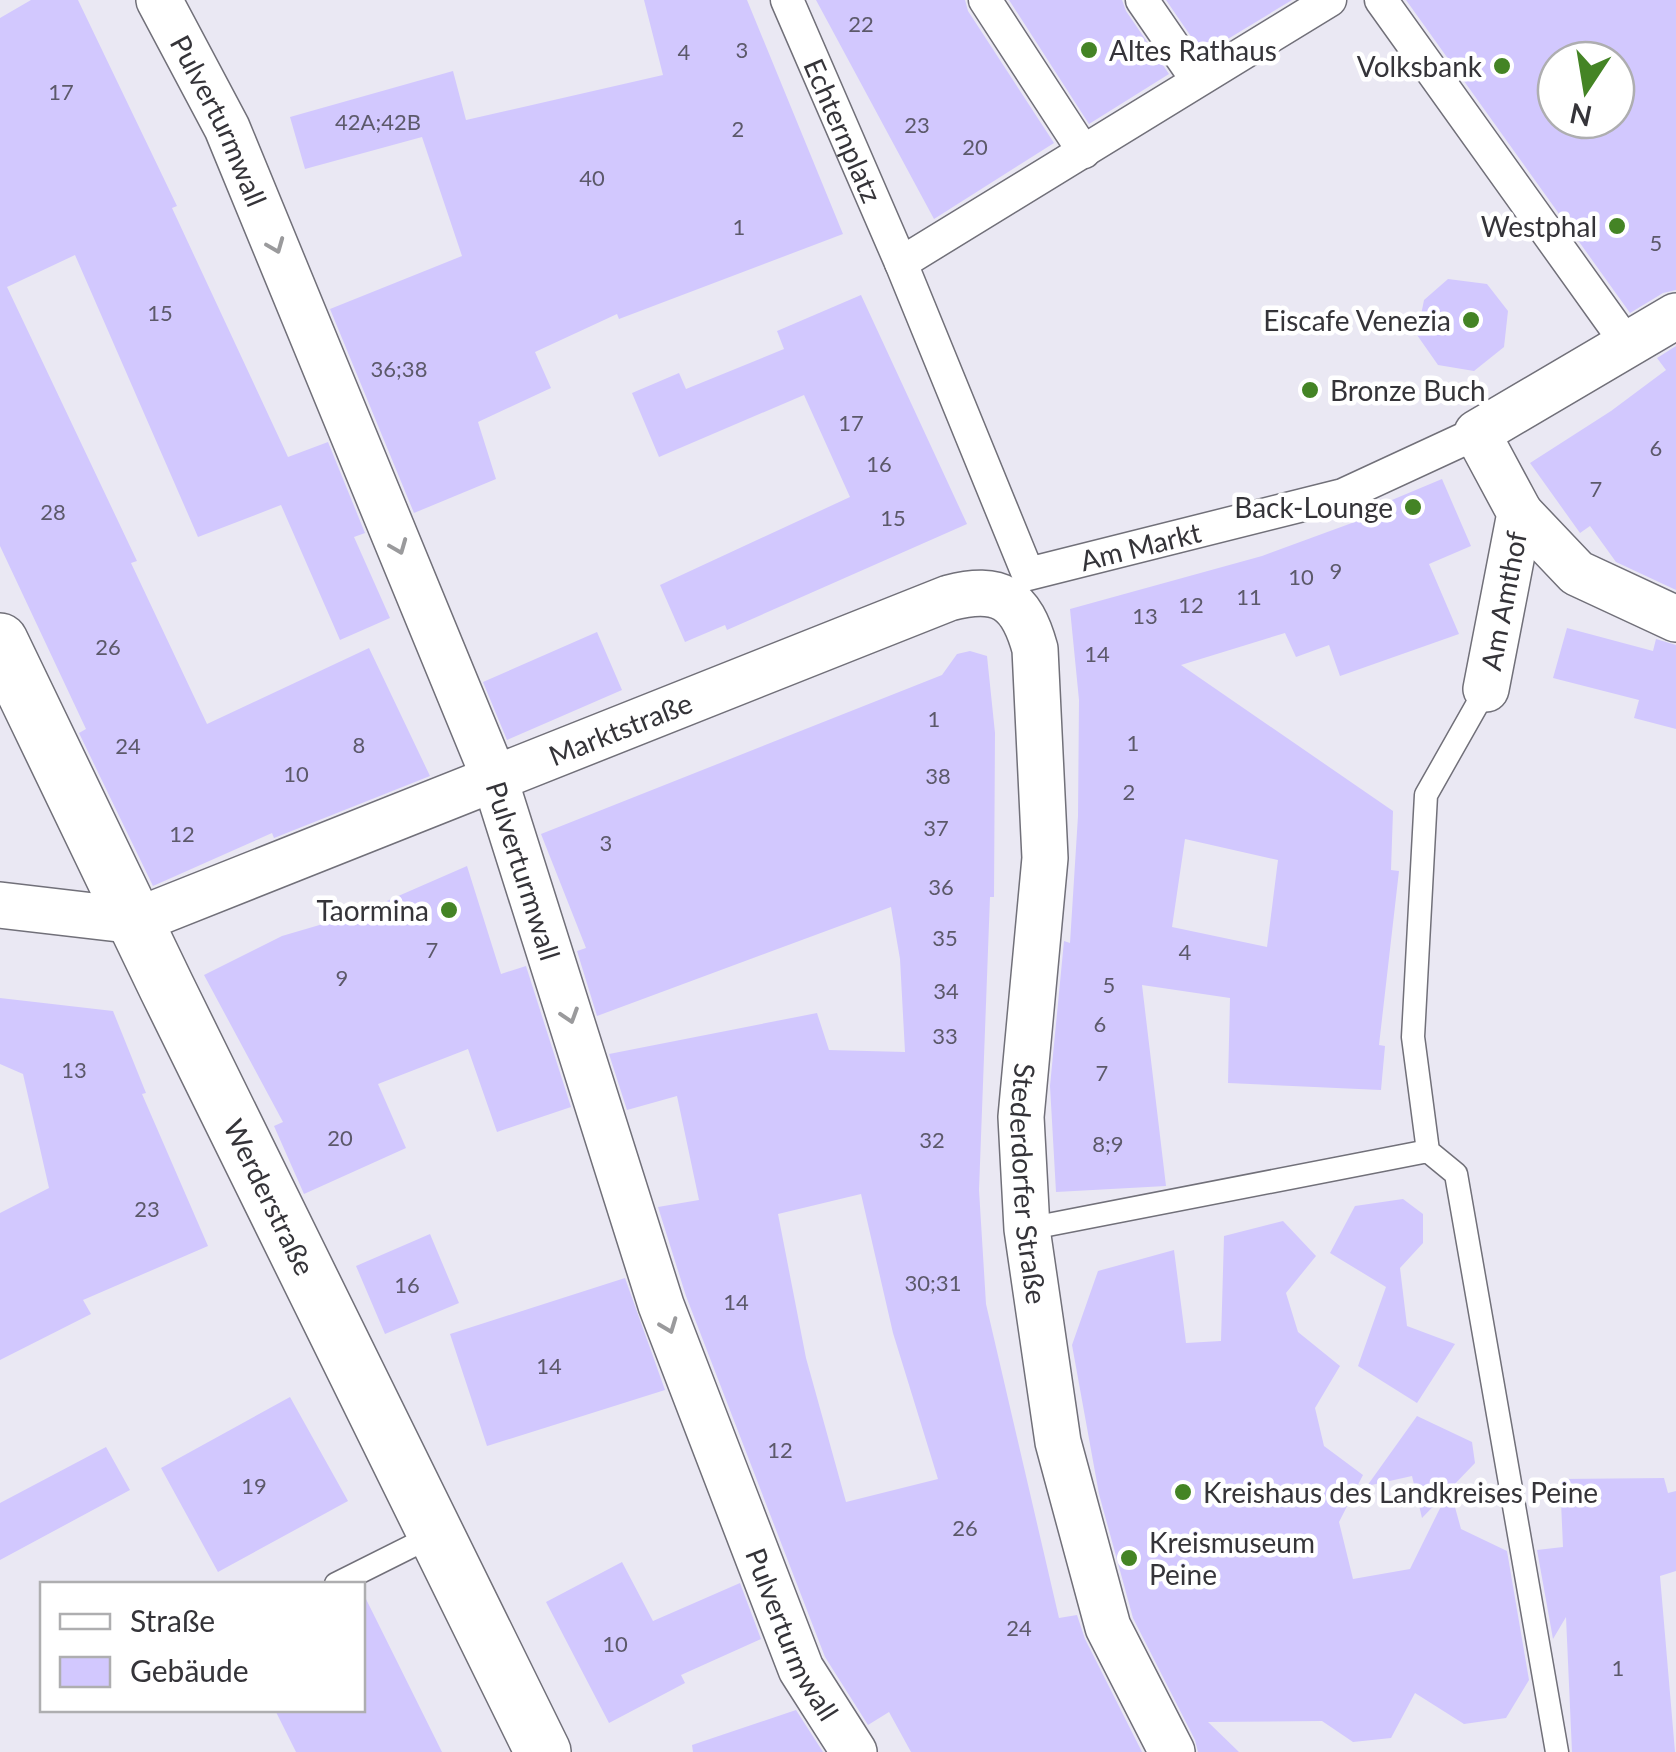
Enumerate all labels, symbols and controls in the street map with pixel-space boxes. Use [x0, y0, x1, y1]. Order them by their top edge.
house number: 22 [848, 10, 874, 37]
street label: Pulverturmwall [164, 29, 274, 211]
place label: Altes Rathaus [1109, 33, 1277, 67]
house number: 3 [736, 36, 748, 63]
house number: 4 [678, 38, 691, 65]
marker: Altes Rathaus [1078, 39, 1100, 61]
north arrow [1536, 40, 1636, 140]
place label: Volksbank [1357, 49, 1483, 83]
street label: Echternplatz [797, 53, 890, 208]
marker: Volksbank [1491, 55, 1513, 77]
house number: 17 [48, 78, 74, 105]
text: N [1567, 97, 1595, 134]
house number: 42A;42B [335, 108, 421, 135]
house number: 23 [904, 111, 930, 138]
house number: 2 [732, 115, 744, 142]
house number: 20 [962, 133, 988, 160]
house number: 40 [579, 164, 605, 191]
place label: Westphal [1481, 209, 1597, 243]
house number: 1 [733, 213, 745, 240]
marker: Westphal [1606, 215, 1628, 237]
house number: 5 [1650, 229, 1662, 256]
one-way arrow [264, 236, 284, 254]
house number: 15 [147, 299, 173, 326]
place label: Eiscafe Venezia [1263, 303, 1451, 337]
marker: Eiscafe Venezia [1460, 309, 1482, 331]
house number: 36;38 [371, 355, 427, 382]
place label: Bronze Buch [1330, 373, 1486, 407]
marker: Bronze Buch [1299, 379, 1321, 401]
house number: 17 [838, 409, 864, 436]
house number: 6 [1650, 434, 1662, 461]
house number: 16 [866, 450, 892, 477]
house number: 7 [1590, 475, 1602, 502]
place label: Back-Lounge [1234, 490, 1393, 524]
marker: Back-Lounge [1402, 496, 1424, 518]
house number: 28 [40, 498, 66, 525]
house number: 15 [880, 504, 906, 531]
street label: Am Markt [1077, 514, 1204, 577]
street label: Am Amthof [1473, 528, 1533, 673]
one-way arrow [388, 537, 408, 555]
house number: 9 [1330, 557, 1342, 584]
house number: 10 [1288, 563, 1314, 590]
house number: 11 [1236, 583, 1262, 610]
house number: 12 [1178, 591, 1204, 618]
house number: 13 [1132, 602, 1158, 629]
house number: 26 [95, 633, 121, 660]
house number: 14 [1084, 640, 1110, 667]
street label: Marktstraße [544, 685, 697, 772]
house number: 1 [928, 705, 940, 732]
house number: 1 [1127, 729, 1139, 756]
house number: 8 [353, 731, 365, 758]
house number: 24 [115, 732, 141, 759]
house number: 10 [283, 760, 309, 787]
house number: 38 [925, 762, 951, 789]
street label: Pulverturmwall [479, 777, 568, 964]
house number: 2 [1123, 778, 1135, 805]
house number: 37 [923, 814, 949, 841]
house number: 12 [169, 820, 195, 847]
house number: 3 [600, 829, 612, 856]
house number: 36 [928, 873, 954, 900]
place label: Taormina [316, 893, 429, 927]
marker: Taormina [438, 899, 460, 921]
house number: 35 [932, 924, 958, 951]
house number: 7 [426, 936, 438, 963]
house number: 4 [1179, 938, 1192, 965]
house number: 9 [336, 964, 348, 991]
house number: 5 [1103, 971, 1115, 998]
house number: 34 [933, 977, 959, 1004]
one-way arrow [558, 1007, 578, 1024]
house number: 6 [1094, 1010, 1106, 1037]
house number: 33 [932, 1022, 958, 1049]
house number: 13 [61, 1056, 87, 1083]
house number: 7 [1096, 1059, 1108, 1086]
street label: Stederdorfer Straße [1004, 1062, 1055, 1306]
street label: Werderstraße [217, 1113, 323, 1281]
house number: 20 [327, 1124, 353, 1151]
house number: 32 [919, 1126, 945, 1153]
house number: 8;9 [1092, 1130, 1124, 1157]
house number: 23 [134, 1195, 160, 1222]
house number: 30;31 [905, 1269, 961, 1296]
house number: 16 [394, 1271, 420, 1298]
house number: 14 [723, 1288, 749, 1315]
one-way arrow [657, 1316, 678, 1333]
house number: 14 [536, 1352, 562, 1379]
house number: 12 [767, 1436, 793, 1463]
house number: 19 [241, 1472, 267, 1499]
place label: Kreishaus des Landkreises Peine [1203, 1475, 1598, 1509]
marker: Kreishaus des Landkreises Peine [1172, 1481, 1194, 1503]
house number: 26 [952, 1514, 978, 1541]
place label: Kreismuseum Peine [1149, 1525, 1315, 1591]
street label: Pulverturmwall [739, 1543, 846, 1727]
marker: Kreismuseum Peine [1118, 1547, 1140, 1569]
legend [40, 1582, 365, 1712]
text: Straße [130, 1602, 215, 1638]
house number: 24 [1006, 1614, 1032, 1641]
house number: 10 [602, 1630, 628, 1657]
text: Gebäude [130, 1652, 249, 1688]
house number: 1 [1612, 1654, 1624, 1681]

